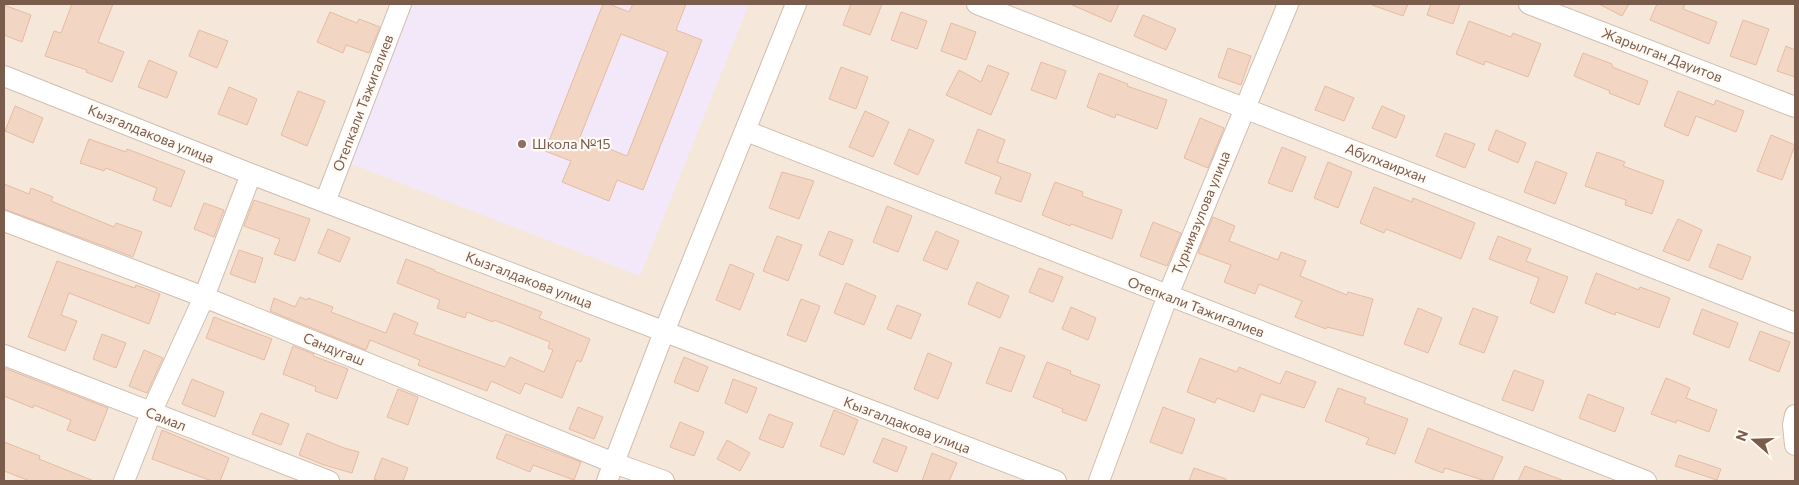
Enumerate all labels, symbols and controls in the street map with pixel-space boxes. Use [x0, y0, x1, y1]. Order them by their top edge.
street label: Жарылган Дауитов [1599, 24, 1725, 85]
street label: Отепкали Тажигалиев [329, 32, 397, 174]
street label: Кызгалдакова улица [86, 100, 217, 167]
place label: Школа №15 [532, 135, 611, 152]
marker: Школа №15 [516, 138, 528, 150]
street label: Абулхаирхан [1343, 139, 1429, 186]
street label: Турниязулова улица [1168, 148, 1233, 277]
street label: Кызгалдакова улица [463, 248, 595, 312]
street label: Отепкали Тажигалиев [1125, 273, 1267, 341]
street label: Сандугаш [301, 328, 368, 369]
street label: Кызгалдакова улица [841, 393, 973, 457]
street label: Самал [143, 403, 189, 434]
north arrow [1729, 415, 1779, 465]
text: N [1732, 428, 1751, 443]

